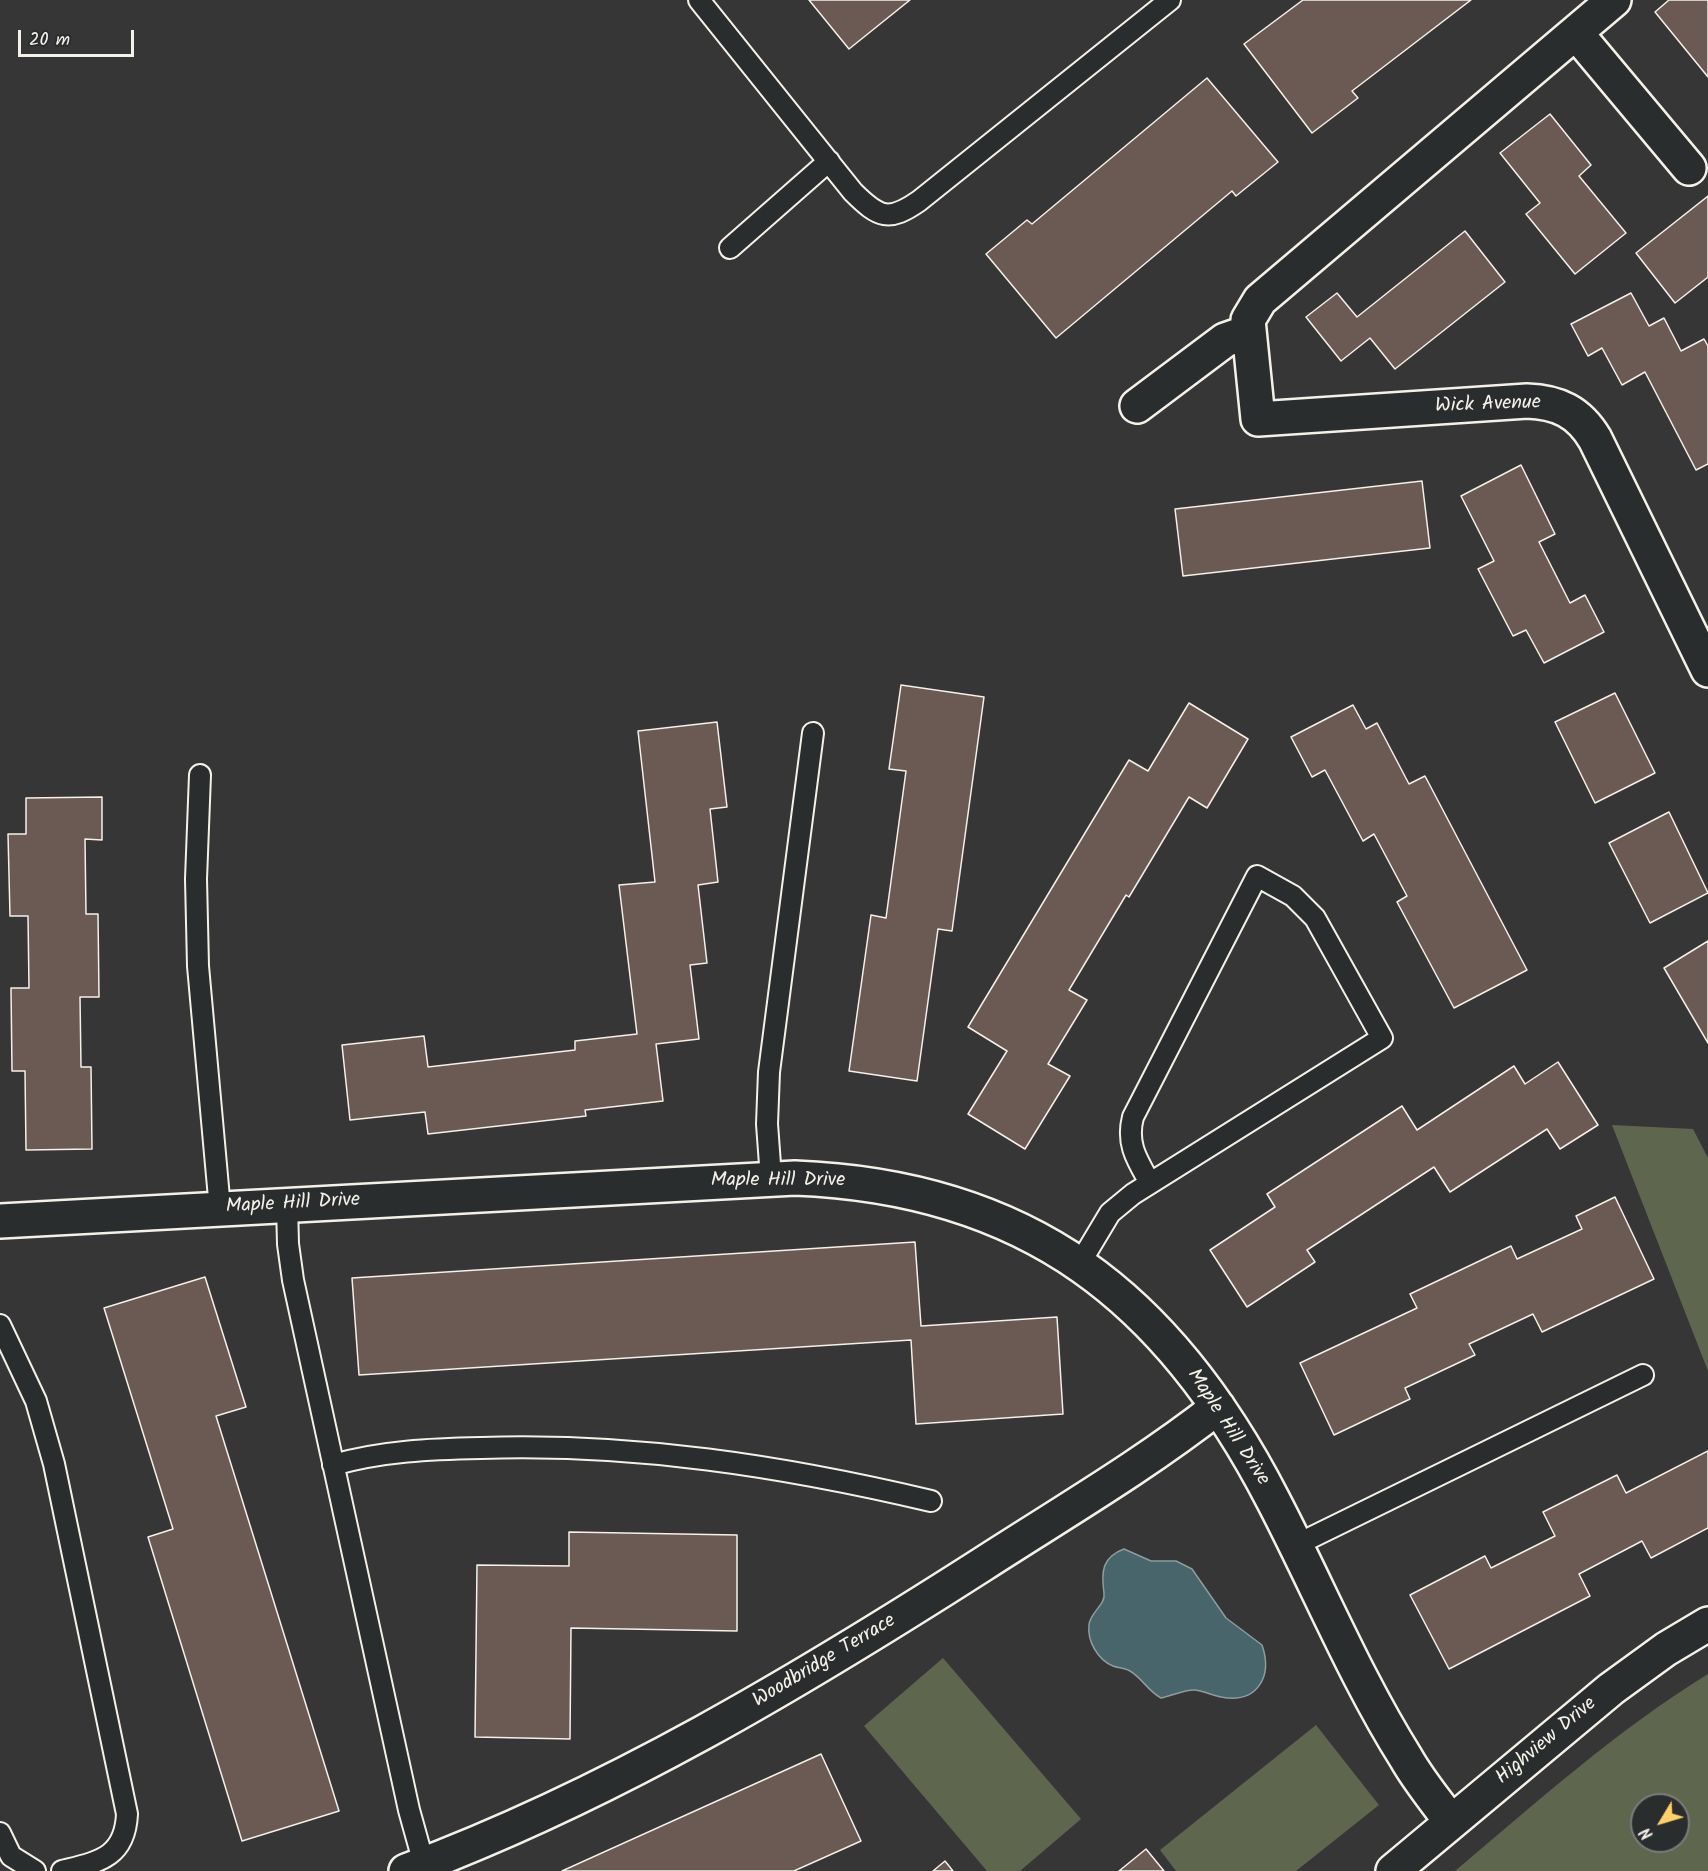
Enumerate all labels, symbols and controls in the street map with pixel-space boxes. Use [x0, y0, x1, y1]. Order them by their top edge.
scale bar [21, 18, 136, 56]
text: 20 m [29, 26, 70, 55]
street label: Wick Avenue [1435, 392, 1541, 420]
street label: Maple Hill Drive [711, 1170, 845, 1194]
street label: Maple Hill Drive [225, 1190, 361, 1220]
street label: Maple Hill Drive [1180, 1365, 1274, 1491]
street label: Woodbridge Terrace [749, 1610, 901, 1714]
street label: Highview Drive [1492, 1693, 1602, 1791]
north arrow [1630, 1793, 1690, 1853]
text: N [1634, 1821, 1660, 1845]

